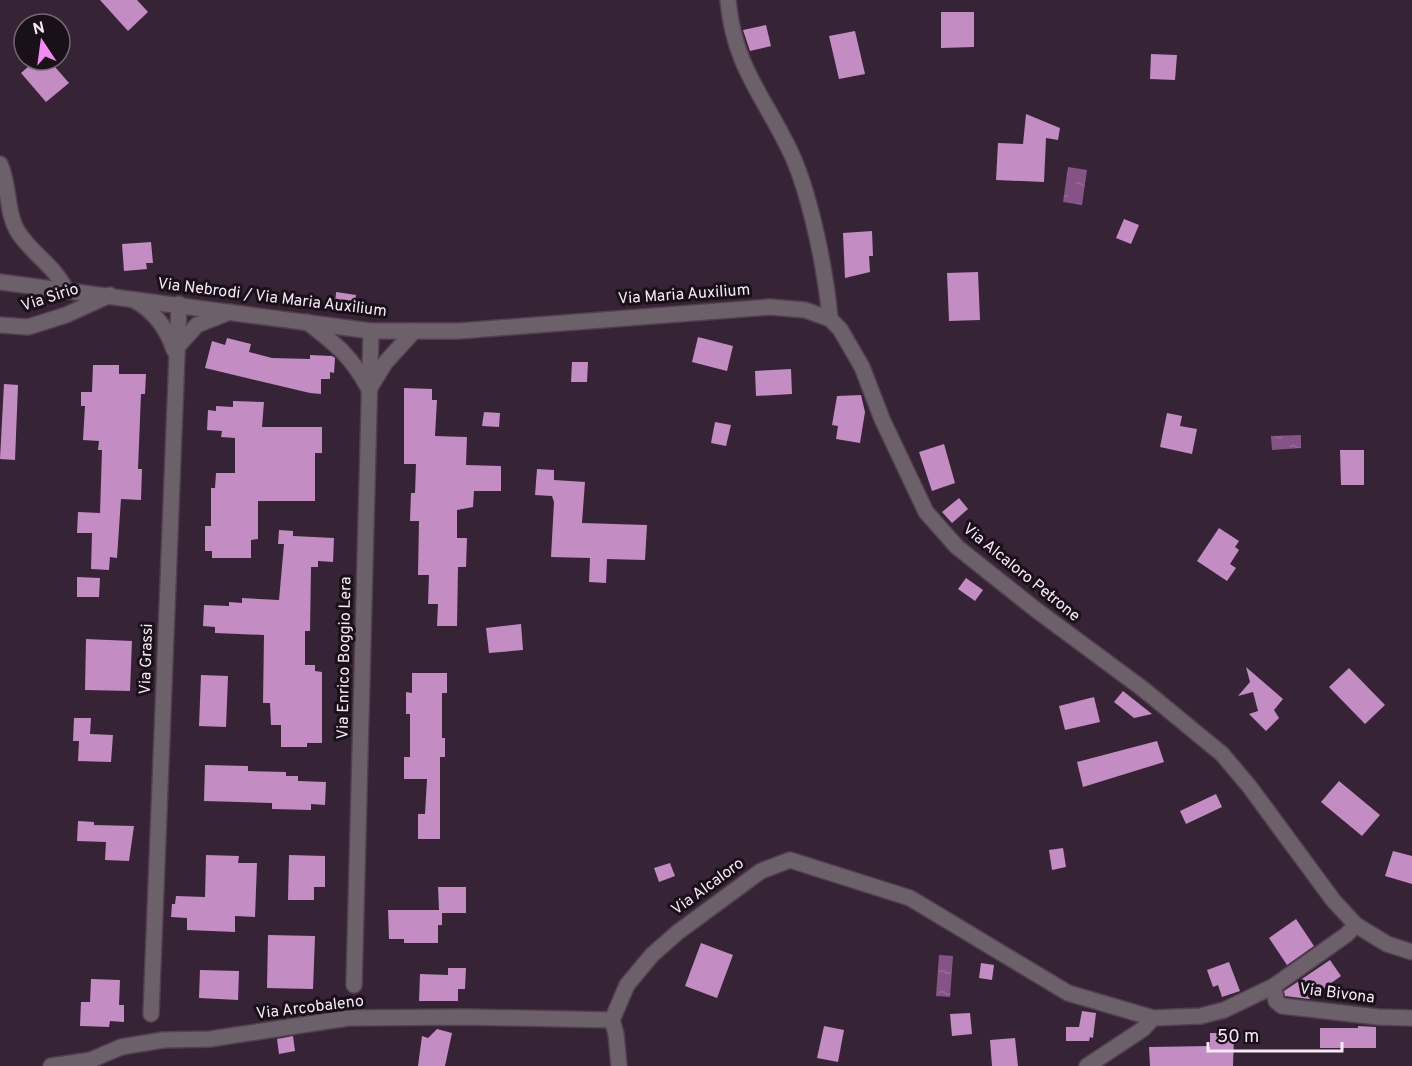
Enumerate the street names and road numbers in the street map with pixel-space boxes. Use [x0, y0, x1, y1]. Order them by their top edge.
street label: Via Nebrodi / Via Maria Auxilium [156, 274, 388, 322]
street label: Via Sirio [19, 279, 81, 317]
street label: Via Maria Auxilium [617, 280, 751, 310]
street label: Via Alcaloro Petrone [958, 519, 1084, 627]
street label: Via Enrico Boggio Lera [334, 576, 356, 740]
street label: Via Grassi [136, 623, 158, 695]
street label: Via Alcaloro [668, 854, 748, 920]
street label: Via Bivona [1298, 979, 1376, 1009]
street label: Via Arcobaleno [255, 991, 365, 1025]

